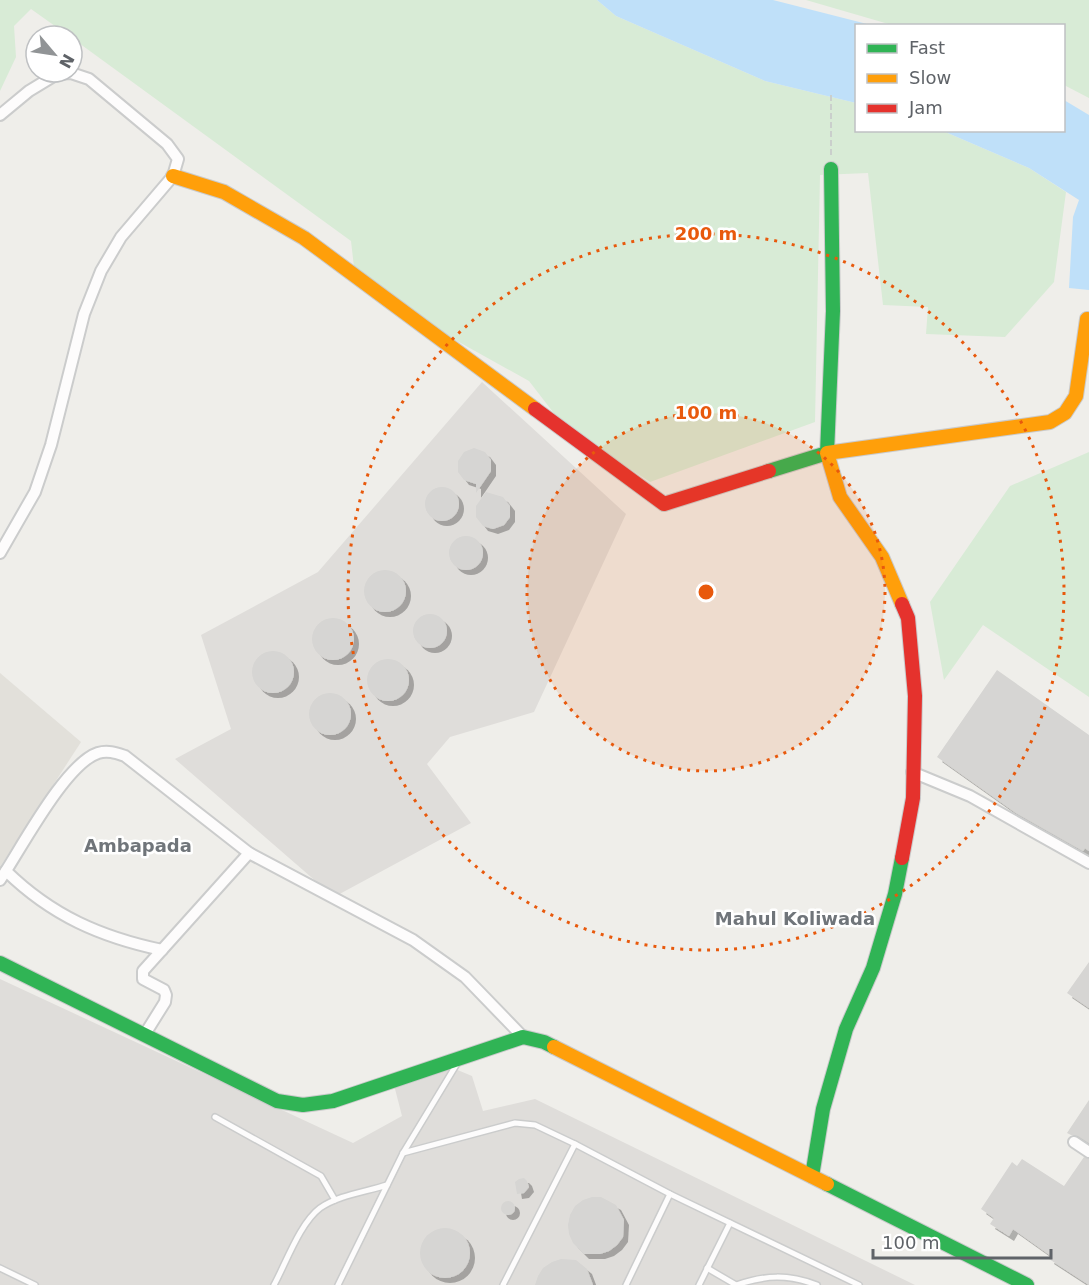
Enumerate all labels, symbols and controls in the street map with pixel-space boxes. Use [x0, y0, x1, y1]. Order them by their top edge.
north arrow [24, 24, 84, 84]
legend [855, 24, 1065, 132]
text: Fast [909, 37, 945, 58]
text: N [55, 51, 78, 71]
text: Slow [909, 67, 951, 88]
text: Jam [908, 97, 943, 118]
text: 200 m [675, 223, 737, 244]
text: 100 m [675, 402, 737, 423]
centre of rings [696, 582, 716, 602]
district label: Ambapada [84, 835, 192, 856]
district label: Mahul Koliwada [715, 908, 875, 929]
scale bar [873, 1222, 1052, 1260]
text: 100 m [882, 1232, 940, 1253]

